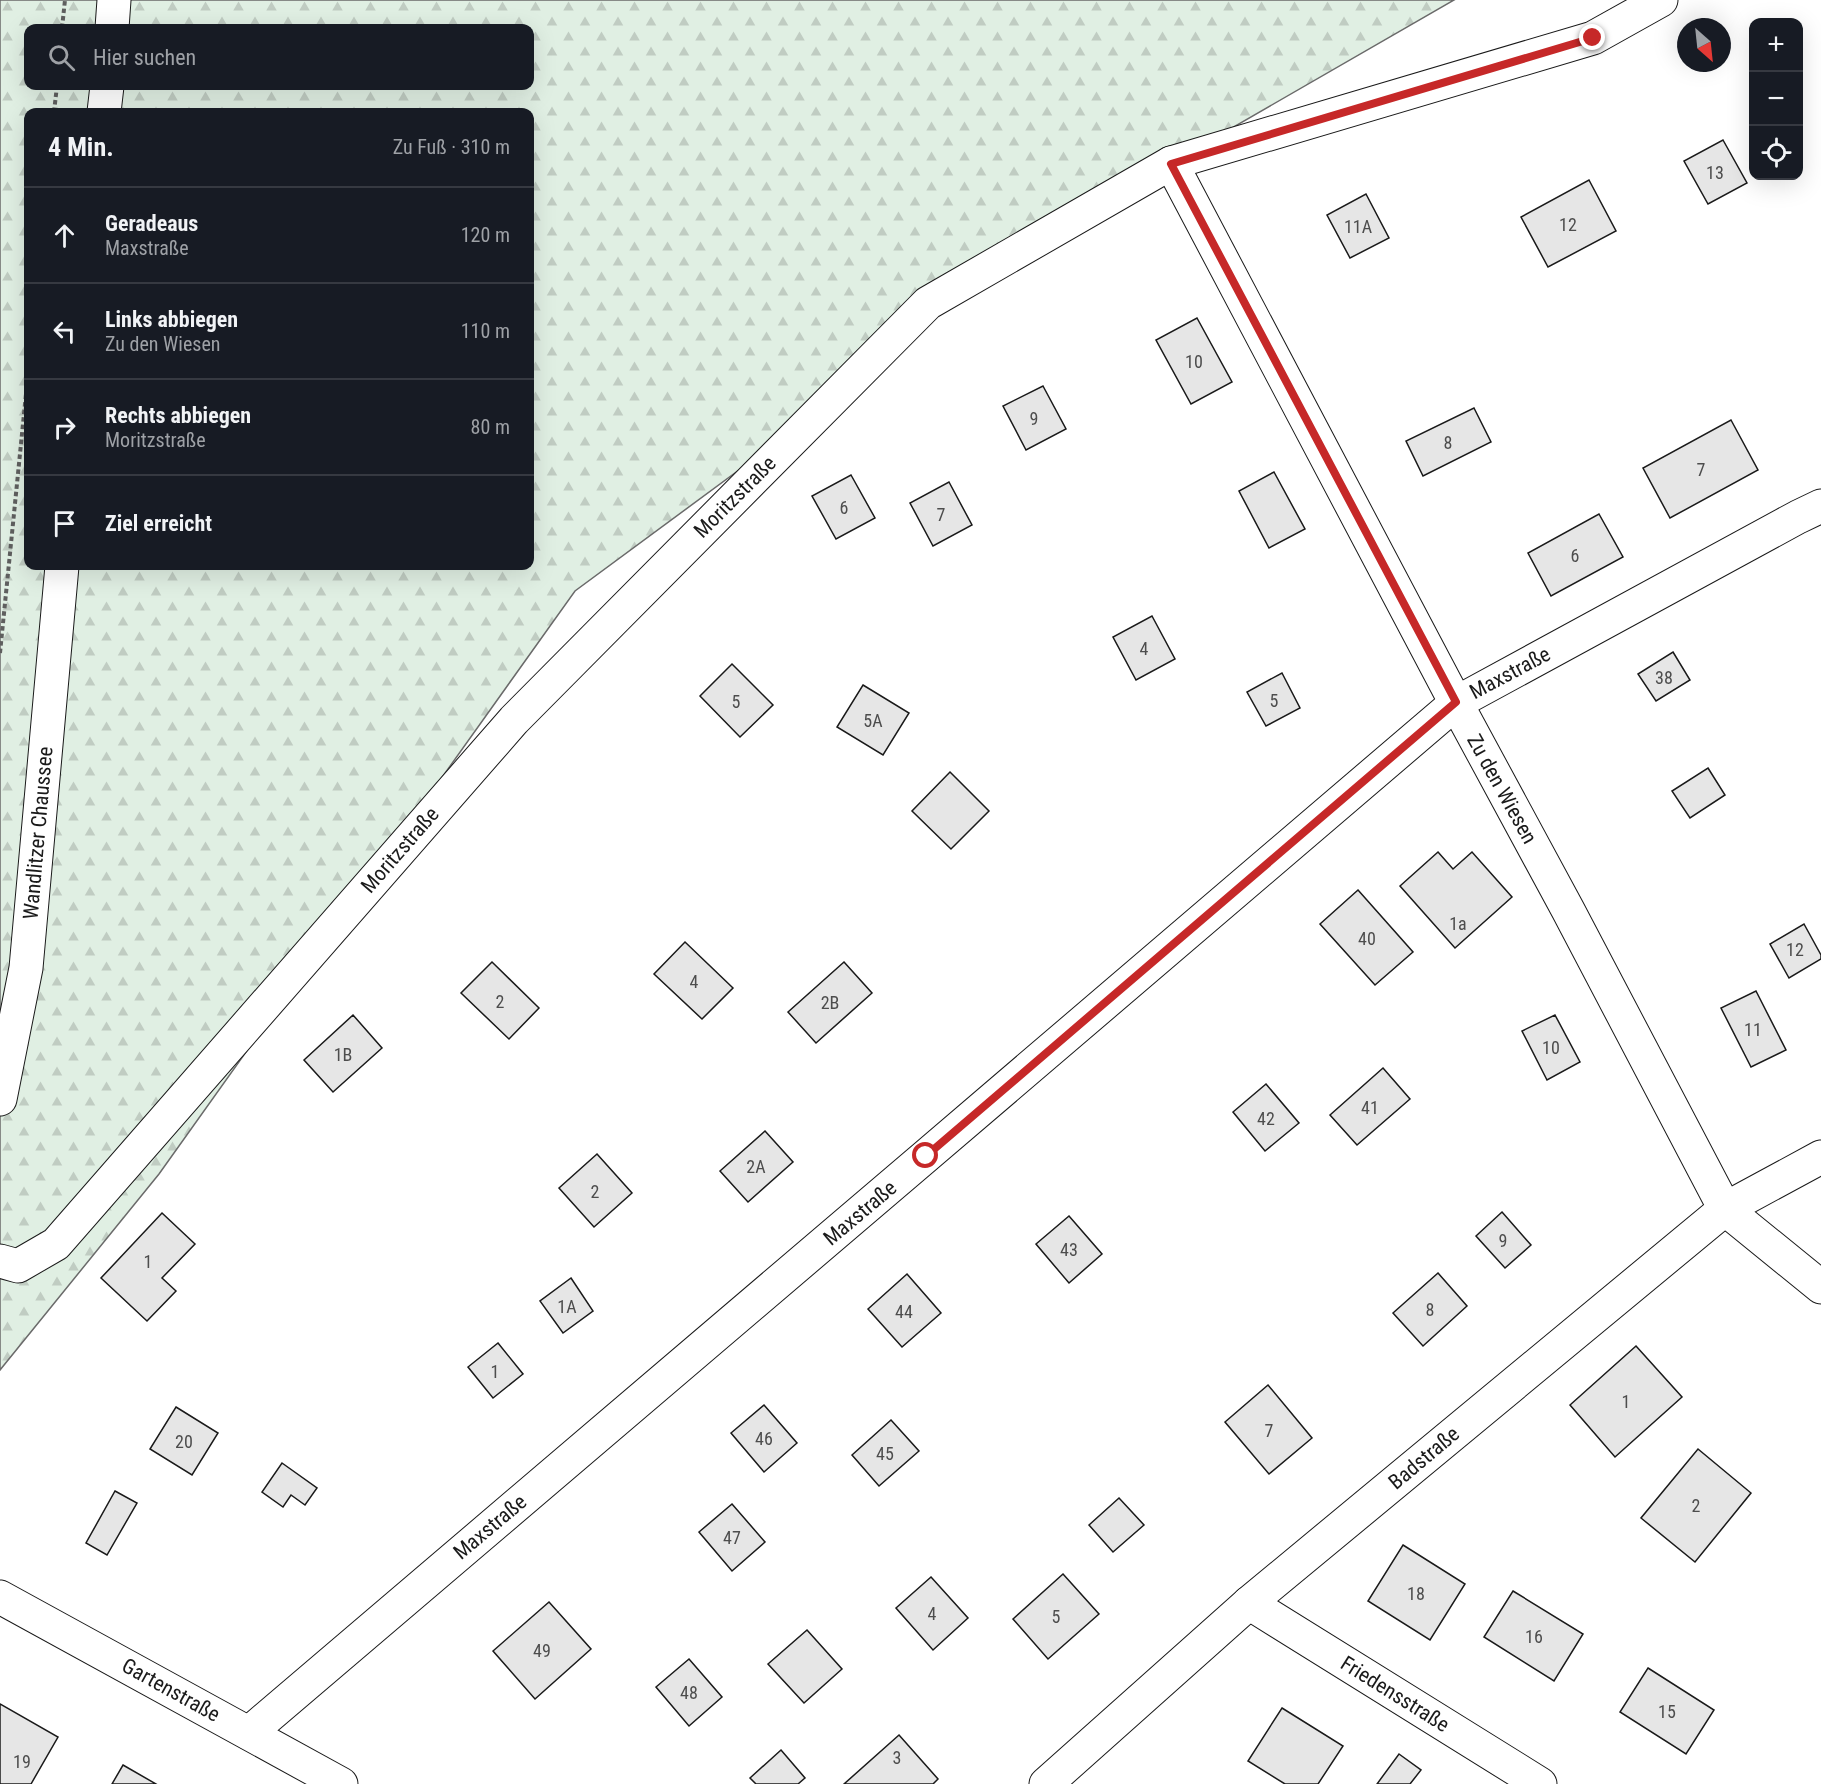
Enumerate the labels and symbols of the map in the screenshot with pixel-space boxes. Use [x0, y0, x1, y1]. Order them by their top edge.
north arrow [1677, 18, 1731, 72]
route end [1579, 24, 1605, 50]
house number: 13 [1706, 162, 1724, 183]
house number: 12 [1559, 214, 1577, 235]
house number: 11A [1344, 216, 1373, 237]
house number: 10 [1185, 351, 1203, 372]
house number: 9 [1030, 408, 1038, 429]
house number: 8 [1444, 432, 1452, 453]
street label: Moritzstraße [689, 451, 781, 543]
house number: 7 [1697, 459, 1706, 480]
house number: 6 [840, 497, 848, 518]
house number: 7 [937, 504, 946, 525]
house number: 6 [1571, 545, 1579, 566]
house number: 4 [1140, 638, 1149, 659]
street label: Maxstraße [1466, 642, 1555, 704]
house number: 38 [1655, 667, 1673, 688]
house number: 5 [1270, 690, 1279, 711]
house number: 5 [732, 691, 741, 712]
house number: 5A [863, 710, 883, 731]
street label: Zu den Wiesen [1462, 730, 1542, 848]
street label: Wandlitzer Chaussee [18, 745, 58, 920]
street label: Moritzstraße [356, 802, 444, 898]
house number: 1a [1449, 913, 1467, 934]
house number: 40 [1358, 928, 1376, 949]
house number: 12 [1786, 939, 1804, 960]
house number: 4 [690, 971, 699, 992]
house number: 2 [496, 991, 505, 1012]
house number: 2B [821, 992, 839, 1013]
house number: 11 [1744, 1019, 1762, 1040]
house number: 10 [1542, 1037, 1560, 1058]
house number: 1B [334, 1044, 352, 1065]
house number: 41 [1361, 1097, 1379, 1118]
house number: 42 [1257, 1108, 1275, 1129]
route start [912, 1142, 938, 1168]
house number: 2A [746, 1156, 766, 1177]
street label: Maxstraße [819, 1175, 901, 1250]
house number: 2 [591, 1181, 600, 1202]
house number: 9 [1499, 1230, 1507, 1251]
house number: 43 [1060, 1239, 1078, 1260]
house number: 1 [144, 1251, 152, 1272]
house number: 1A [557, 1296, 577, 1317]
house number: 8 [1426, 1299, 1434, 1320]
house number: 44 [895, 1301, 913, 1322]
house number: 1 [491, 1361, 499, 1382]
house number: 1 [1622, 1391, 1630, 1412]
house number: 7 [1265, 1420, 1274, 1441]
street label: Badstraße [1384, 1422, 1464, 1494]
house number: 46 [755, 1428, 773, 1449]
house number: 20 [175, 1431, 193, 1452]
house number: 45 [876, 1443, 894, 1464]
street label: Maxstraße [449, 1489, 531, 1564]
house number: 2 [1692, 1495, 1701, 1516]
house number: 47 [723, 1527, 741, 1548]
house number: 18 [1407, 1583, 1425, 1604]
house number: 4 [928, 1603, 937, 1624]
house number: 5 [1052, 1606, 1061, 1627]
house number: 16 [1525, 1626, 1543, 1647]
house number: 49 [533, 1640, 551, 1661]
street label: Friedensstraße [1336, 1651, 1454, 1737]
street label: Gartenstraße [118, 1653, 224, 1727]
house number: 48 [680, 1682, 698, 1703]
house number: 15 [1658, 1701, 1676, 1722]
house number: 3 [893, 1747, 901, 1768]
house number: 19 [13, 1751, 31, 1772]

